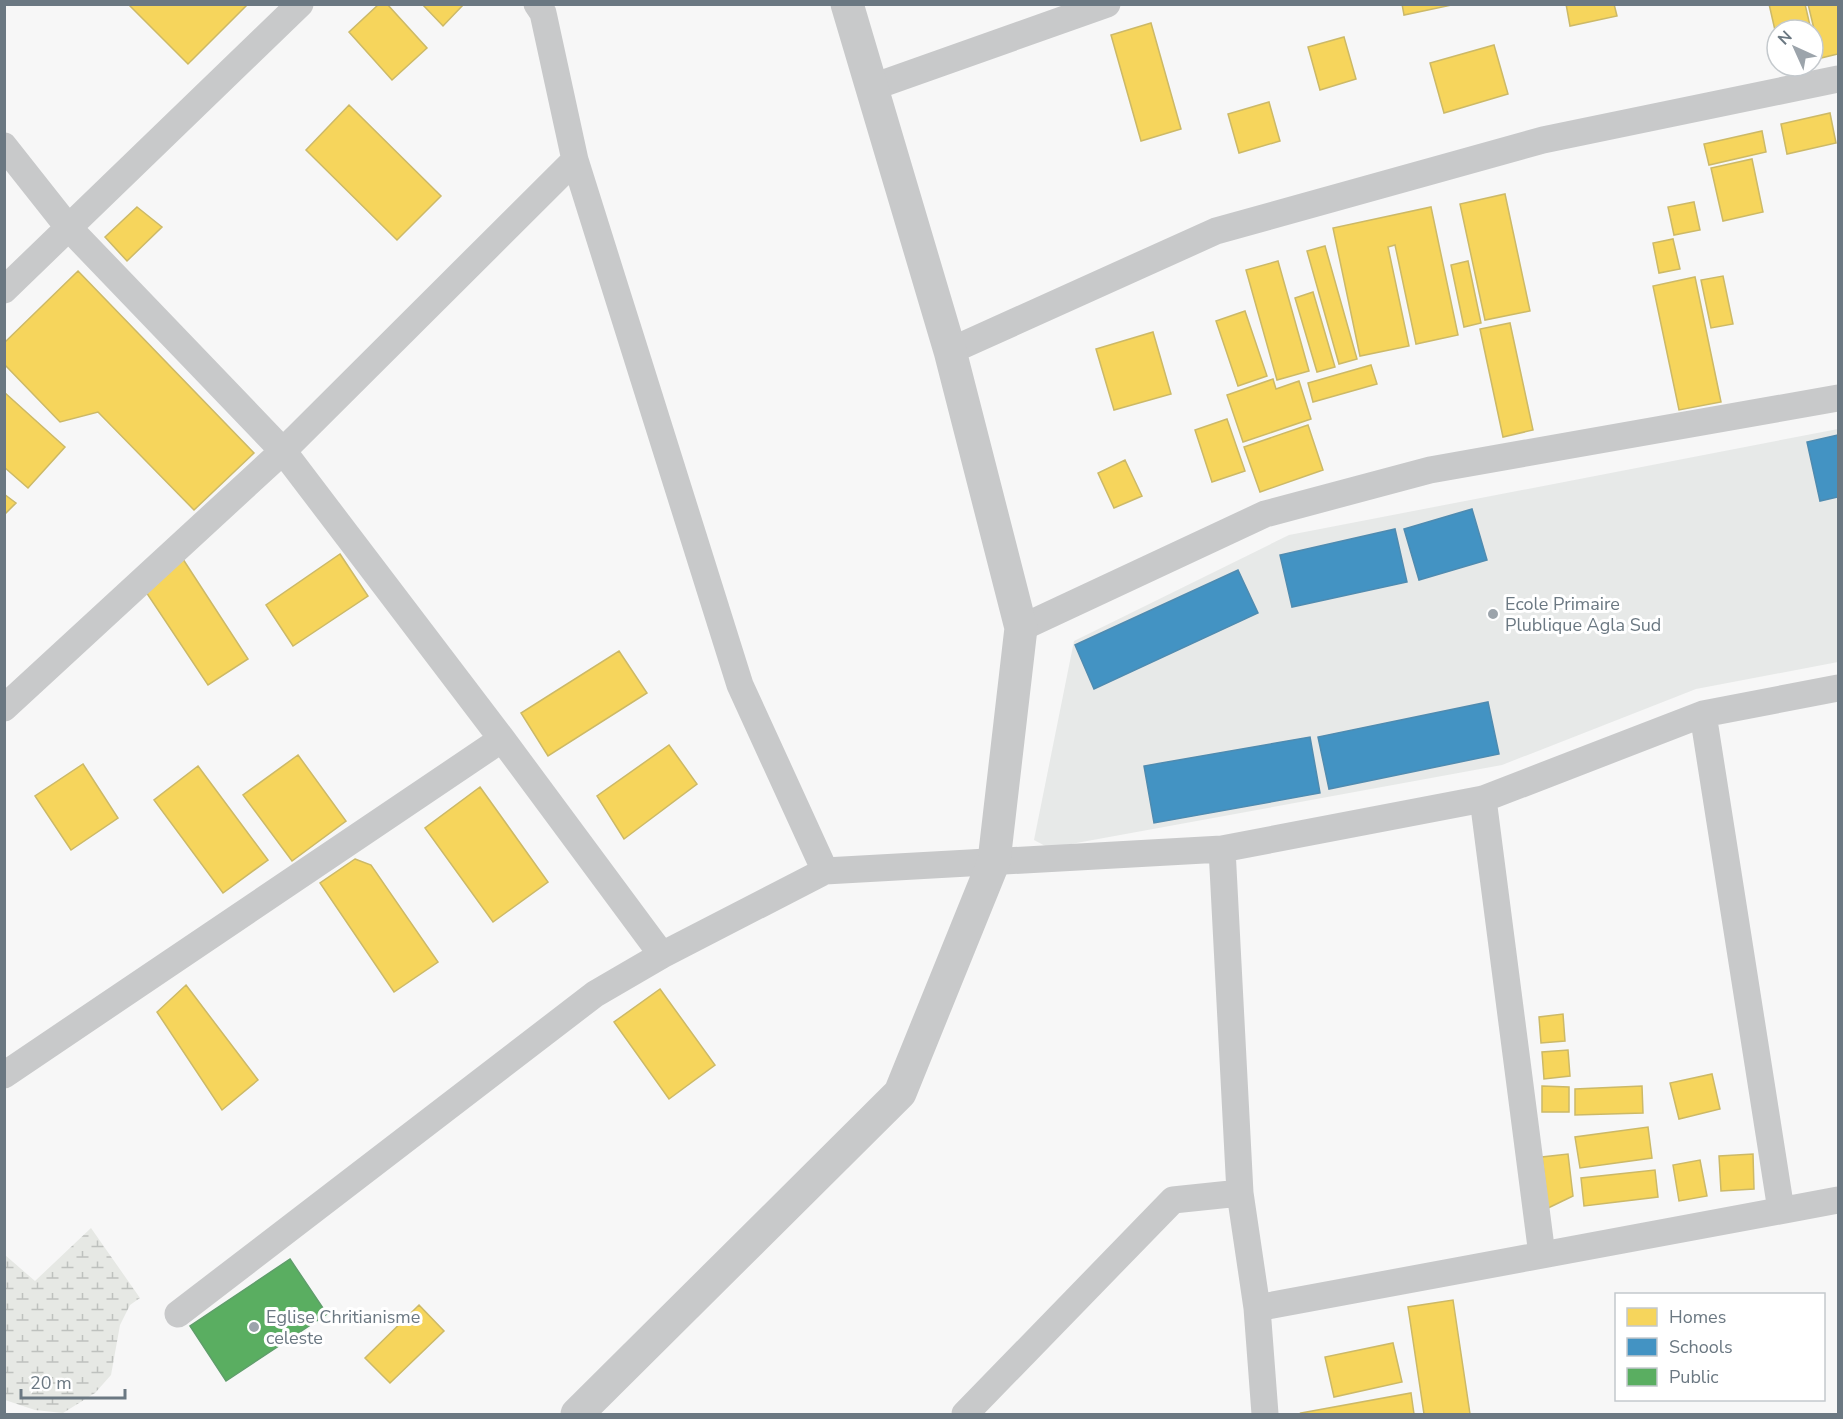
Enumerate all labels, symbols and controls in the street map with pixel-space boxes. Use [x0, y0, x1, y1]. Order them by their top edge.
north arrow [1765, 18, 1825, 78]
text: N [1773, 26, 1797, 50]
place label: Ecole Primaire Plublique Agla Sud [1505, 592, 1661, 637]
marker: Ecole Primaire Plublique Agla Sud [1486, 607, 1500, 621]
legend [1615, 1293, 1825, 1401]
place label: Eglise Chritianisme celeste [266, 1305, 420, 1350]
text: Homes [1669, 1305, 1726, 1329]
marker: Eglise Chritianisme celeste [247, 1320, 261, 1334]
text: Schools [1669, 1335, 1733, 1359]
scale bar [21, 1362, 124, 1400]
text: Public [1669, 1365, 1719, 1389]
text: 20 m [30, 1371, 72, 1395]

